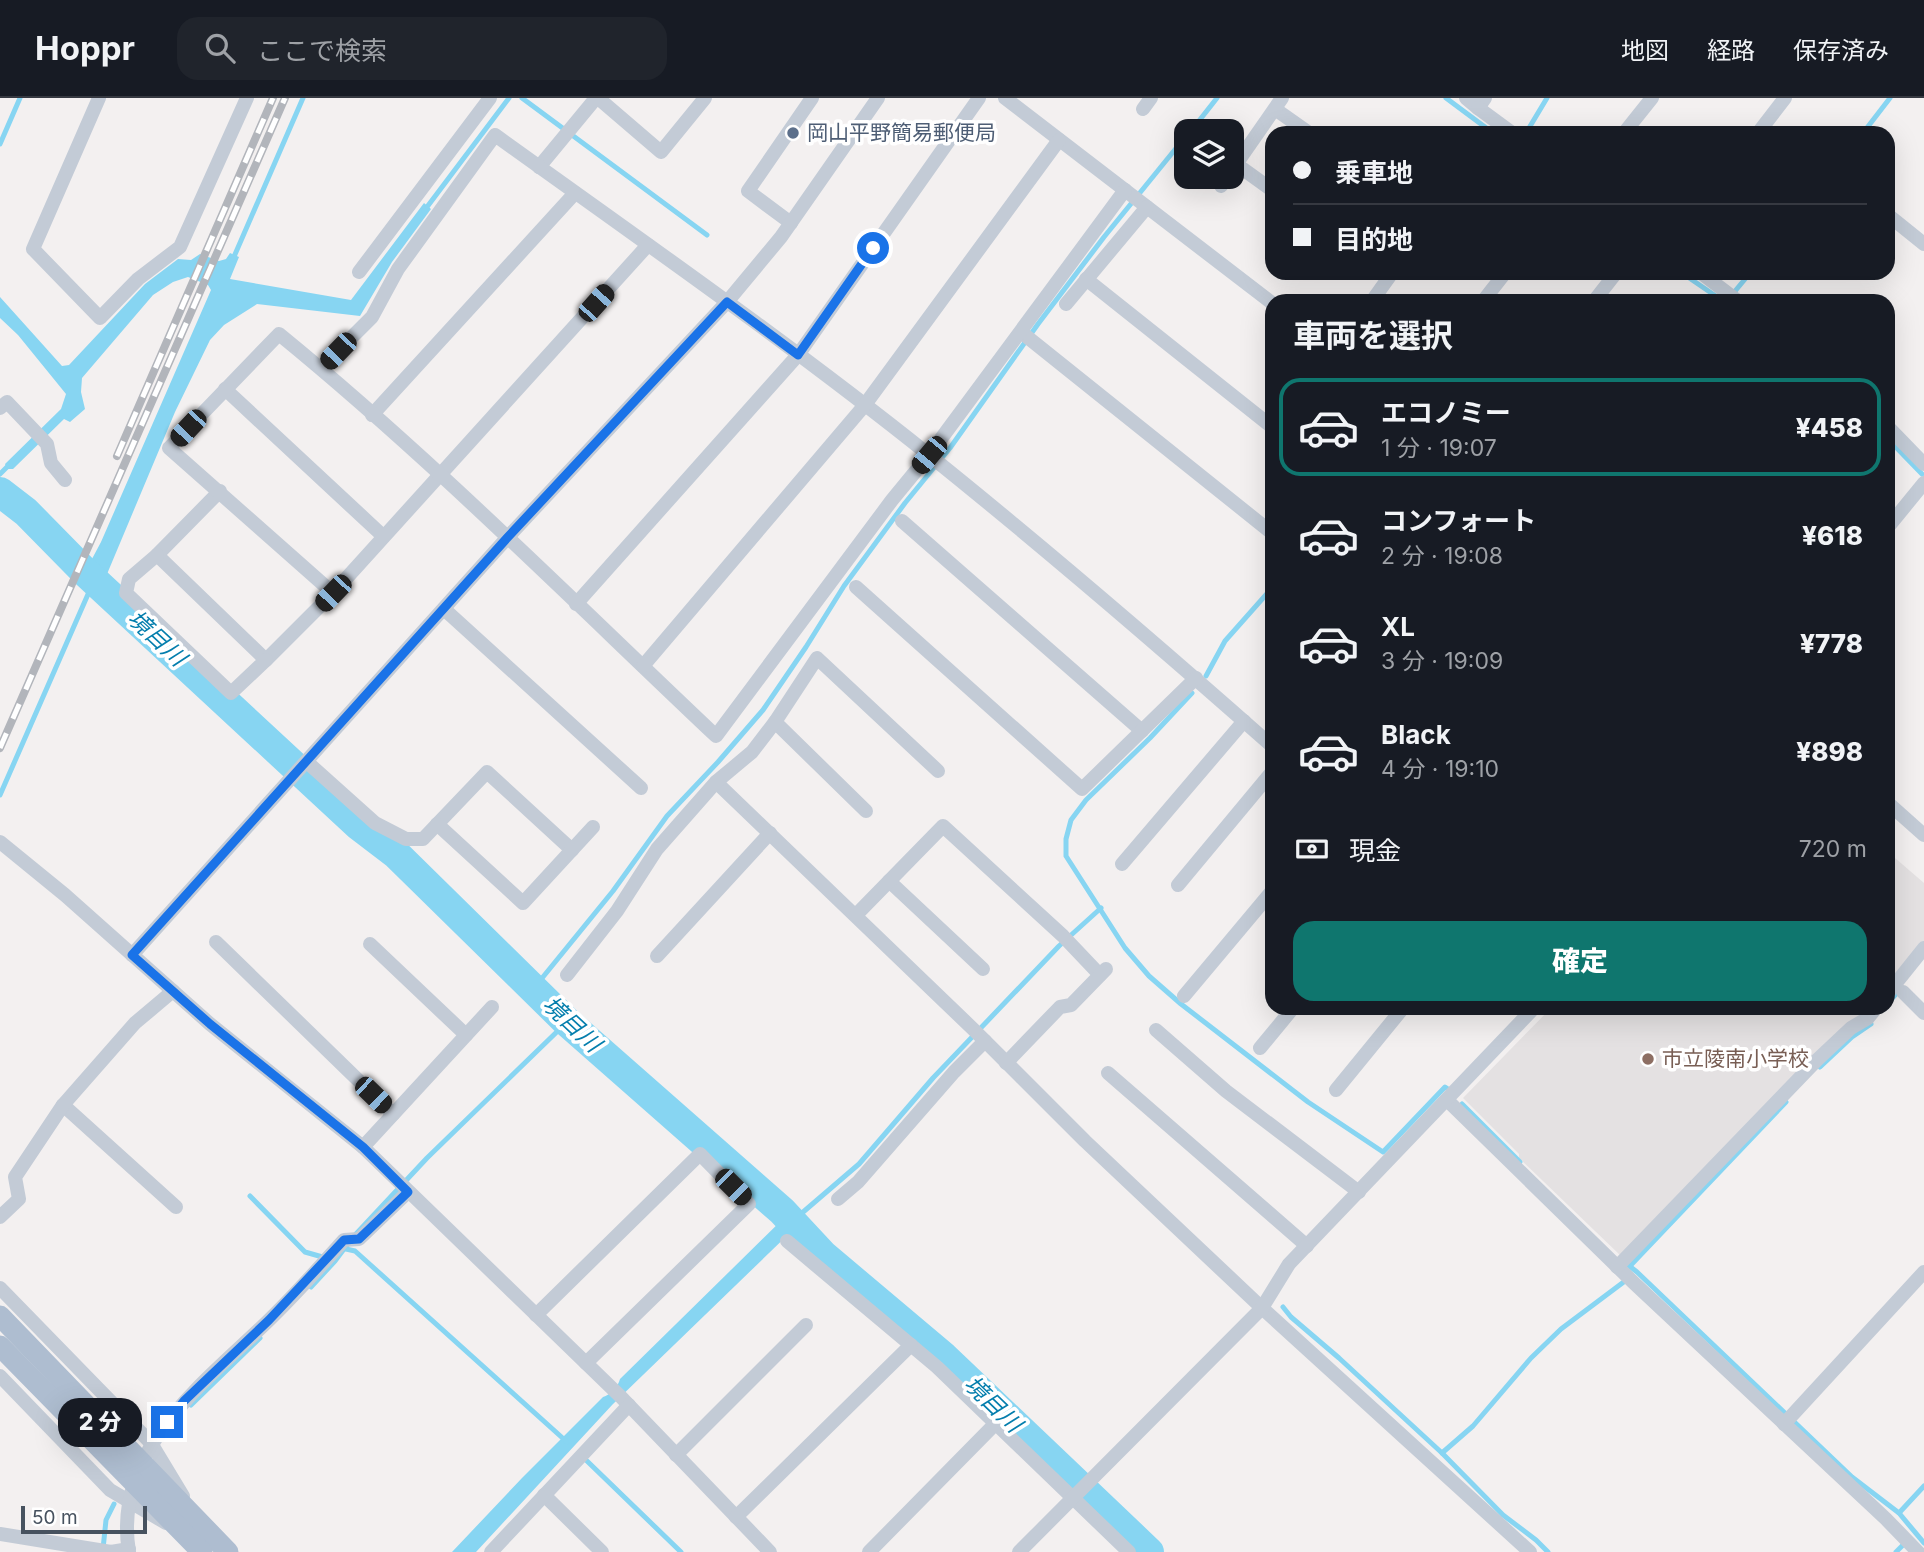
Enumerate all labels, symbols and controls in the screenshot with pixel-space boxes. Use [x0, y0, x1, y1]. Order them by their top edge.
search box [177, 17, 667, 80]
text: Hoppr [35, 28, 135, 68]
icon: search [201, 29, 239, 67]
text: ここで検索 [257, 35, 387, 66]
text: 地図 [1621, 36, 1669, 65]
text: 経路 [1707, 36, 1755, 65]
text: 保存済み [1793, 36, 1889, 65]
map controls [1174, 119, 1244, 189]
button: layers [1174, 119, 1244, 189]
place label: 岡山平野簡易郵便局 [807, 120, 996, 145]
marker: 岡山平野簡易郵便局 [785, 125, 801, 141]
text: 乗車地 [1335, 157, 1413, 188]
text: 目的地 [1335, 224, 1413, 255]
route start [857, 232, 889, 264]
car [575, 280, 618, 326]
text: 車両を選択 [1293, 316, 1453, 355]
car [316, 329, 361, 373]
icon: car [1297, 396, 1360, 459]
text: エコノミー [1381, 397, 1511, 428]
car [166, 405, 211, 451]
text: ¥458 [1796, 412, 1863, 443]
car [908, 432, 951, 478]
text: 1 分 · 19:07 [1381, 434, 1497, 462]
icon: car [1297, 504, 1360, 567]
text: コンフォート [1381, 505, 1536, 536]
text: ¥618 [1802, 520, 1863, 551]
text: 2 分 · 19:08 [1381, 542, 1503, 570]
car [311, 571, 356, 615]
water label: 境目川 [122, 604, 194, 674]
text: XL [1381, 611, 1415, 642]
icon: car [1297, 612, 1360, 675]
text: ¥778 [1800, 628, 1863, 659]
text: 3 分 · 19:09 [1381, 647, 1503, 675]
text: Black [1381, 719, 1451, 750]
icon: car [1297, 720, 1360, 783]
text: ¥898 [1796, 736, 1863, 767]
text: 4 分 · 19:10 [1381, 755, 1499, 783]
icon: cash [1293, 830, 1331, 868]
text: 現金 [1349, 835, 1401, 866]
text: 720 m [1799, 835, 1867, 863]
button: 確定 [1293, 921, 1867, 1001]
water label: 境目川 [537, 990, 609, 1060]
place label: 市立陵南小学校 [1662, 1046, 1809, 1071]
marker: 市立陵南小学校 [1640, 1051, 1656, 1067]
car [351, 1073, 396, 1117]
car [711, 1165, 756, 1209]
water label: 境目川 [958, 1370, 1030, 1440]
callout: 2 分 [58, 1398, 142, 1446]
route end [151, 1406, 183, 1438]
text: 2 分 [79, 1408, 121, 1436]
scale bar [21, 1503, 147, 1535]
text: 50 m [32, 1506, 78, 1529]

